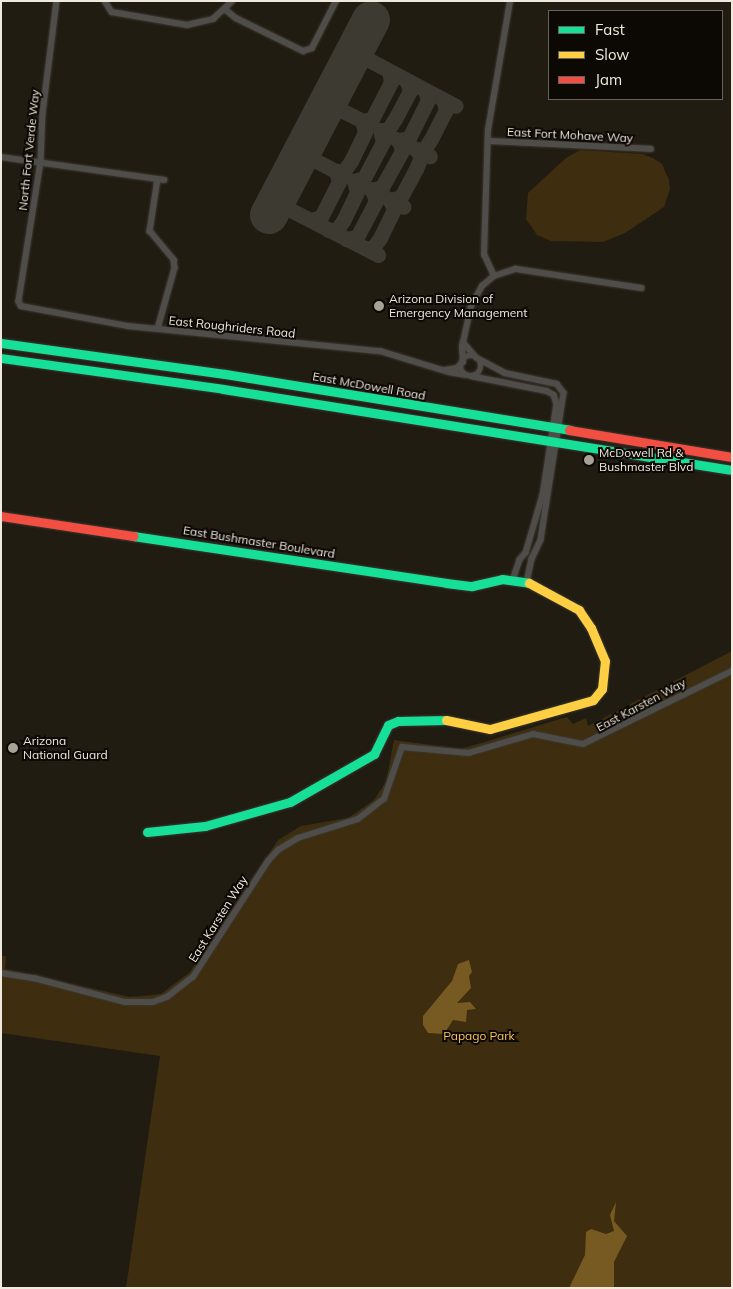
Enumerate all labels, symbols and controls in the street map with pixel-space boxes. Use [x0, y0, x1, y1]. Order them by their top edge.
legend [548, 10, 723, 100]
text: Fast [595, 20, 625, 39]
text: Slow [595, 45, 629, 64]
text: Jam [595, 70, 622, 89]
street label: North Fort Verde Way [15, 89, 43, 211]
street label: East Fort Mohave Way [507, 125, 633, 145]
place label: Arizona Division of Emergency Management [389, 292, 527, 320]
marker: Arizona Division of Emergency Management [373, 300, 385, 312]
street label: East Roughriders Road [168, 313, 296, 341]
street label: East McDowell Road [311, 369, 427, 403]
place label: McDowell Rd & Bushmaster Blvd [599, 446, 693, 474]
marker: McDowell Rd & Bushmaster Blvd [583, 454, 595, 466]
street label: East Bushmaster Boulevard [182, 523, 336, 561]
street label: East Karsten Way [594, 675, 688, 735]
place label: Arizona National Guard [23, 734, 108, 762]
marker: Arizona National Guard [7, 742, 19, 754]
street label: East Karsten Way [186, 873, 250, 965]
park label: Papago Park [443, 1029, 515, 1043]

